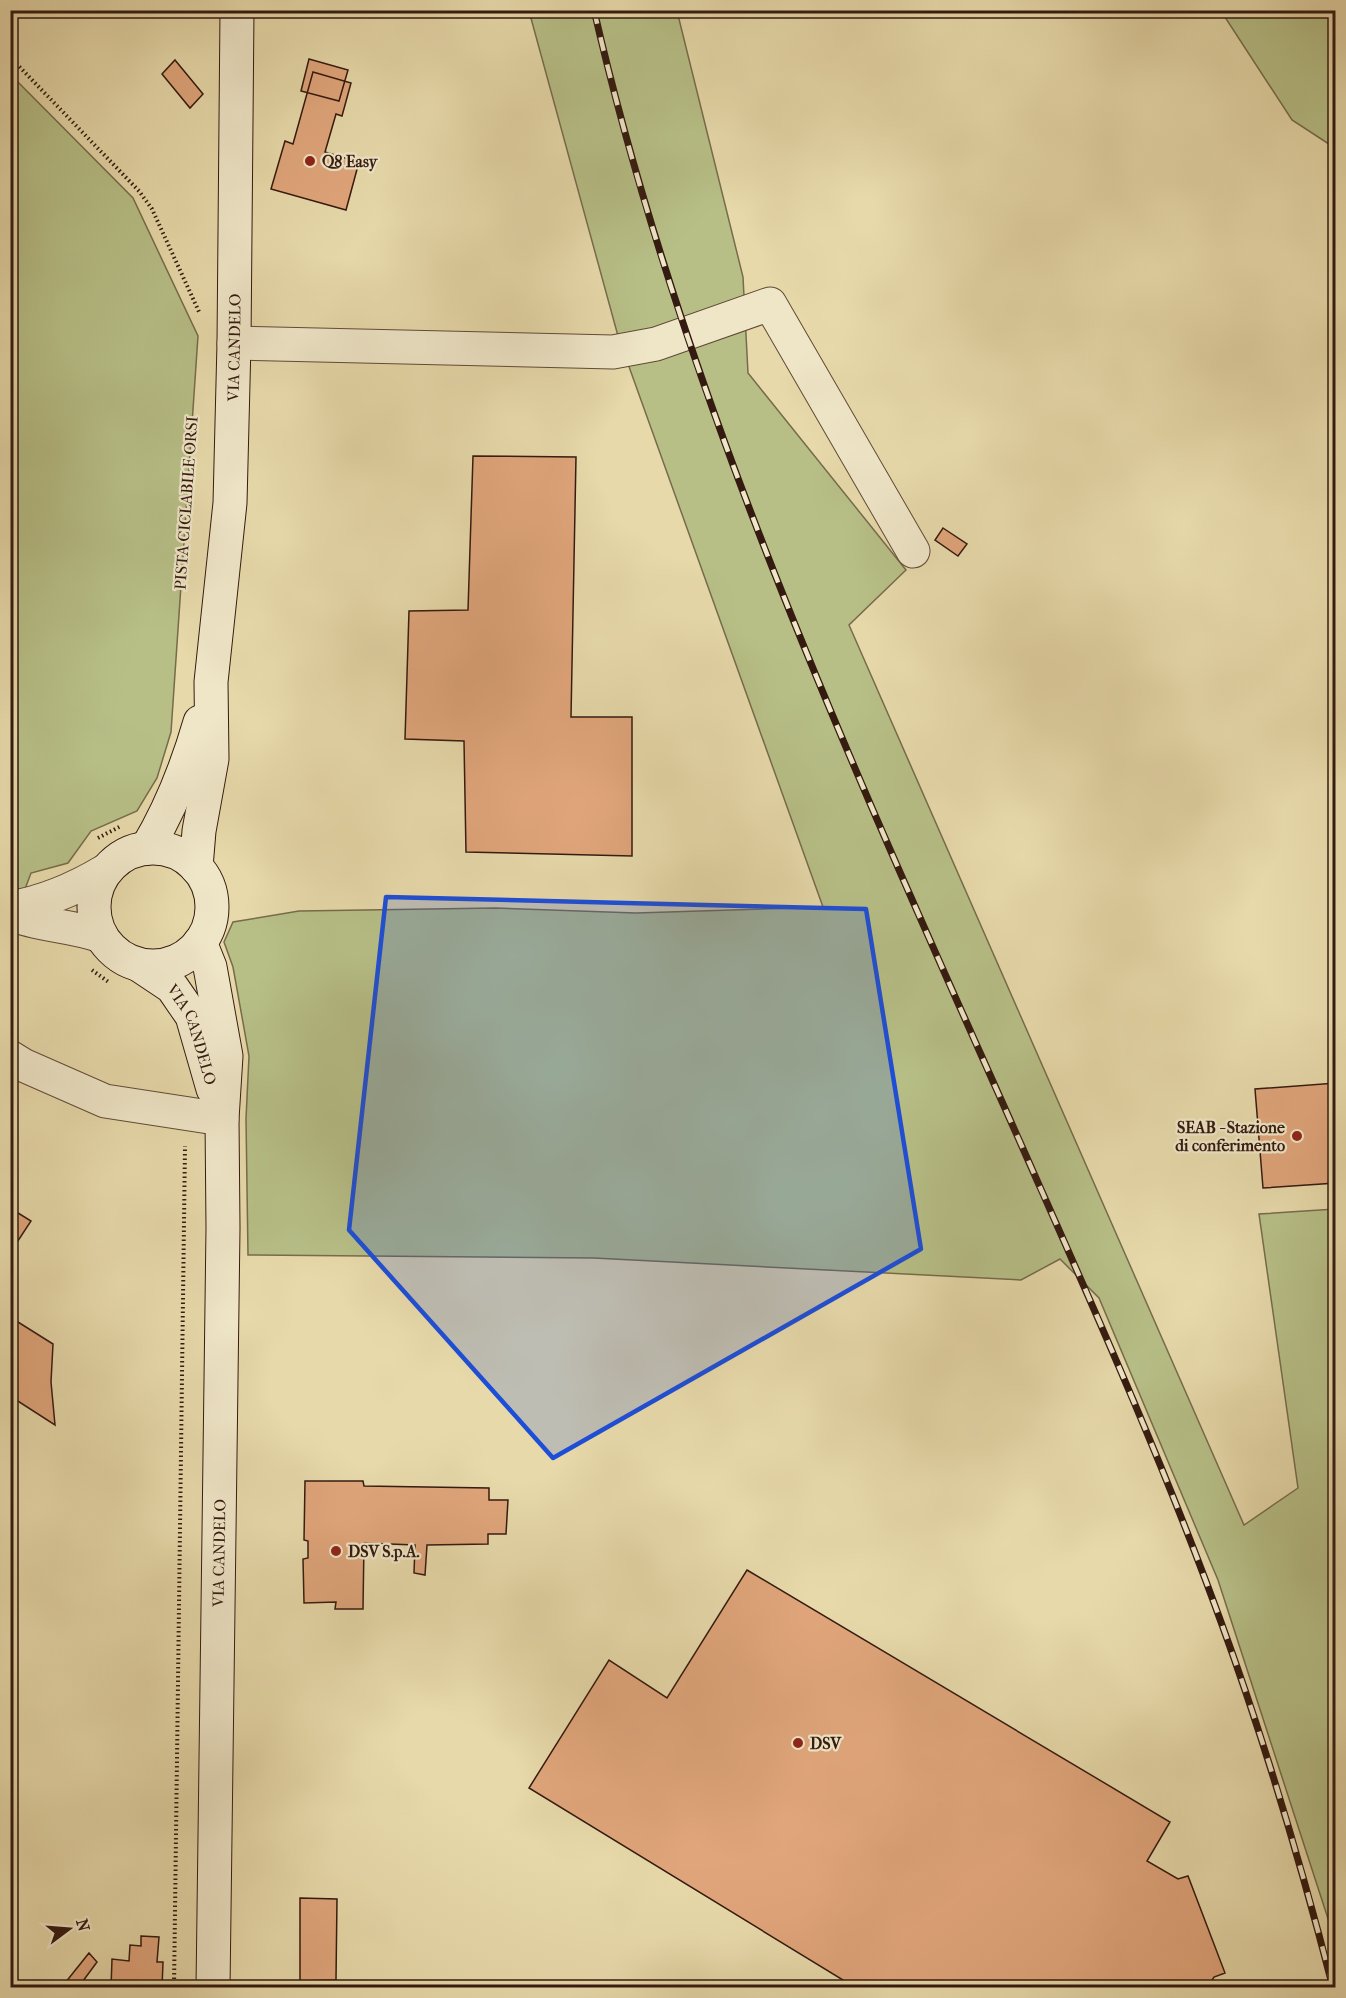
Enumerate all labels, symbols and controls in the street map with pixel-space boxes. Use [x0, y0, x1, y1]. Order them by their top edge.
place label: Q8 Easy [322, 152, 379, 172]
marker: Q8 Easy [303, 154, 317, 168]
street label: VIA CANDELO [223, 293, 244, 403]
street label: PISTA CICLABILE ORSI [170, 415, 202, 591]
street label: VIA CANDELO [163, 979, 221, 1087]
place label: SEAB - Stazione di conferimento [1175, 1118, 1285, 1155]
marker: SEAB - Stazione di conferimento [1290, 1129, 1304, 1143]
street label: VIA CANDELO [209, 1499, 229, 1608]
place label: DSV S.p.A. [348, 1542, 420, 1562]
marker: DSV S.p.A. [329, 1544, 343, 1558]
place label: DSV [810, 1734, 842, 1753]
marker: DSV [791, 1736, 805, 1750]
north arrow [39, 1899, 99, 1959]
text: N [72, 1917, 94, 1934]

